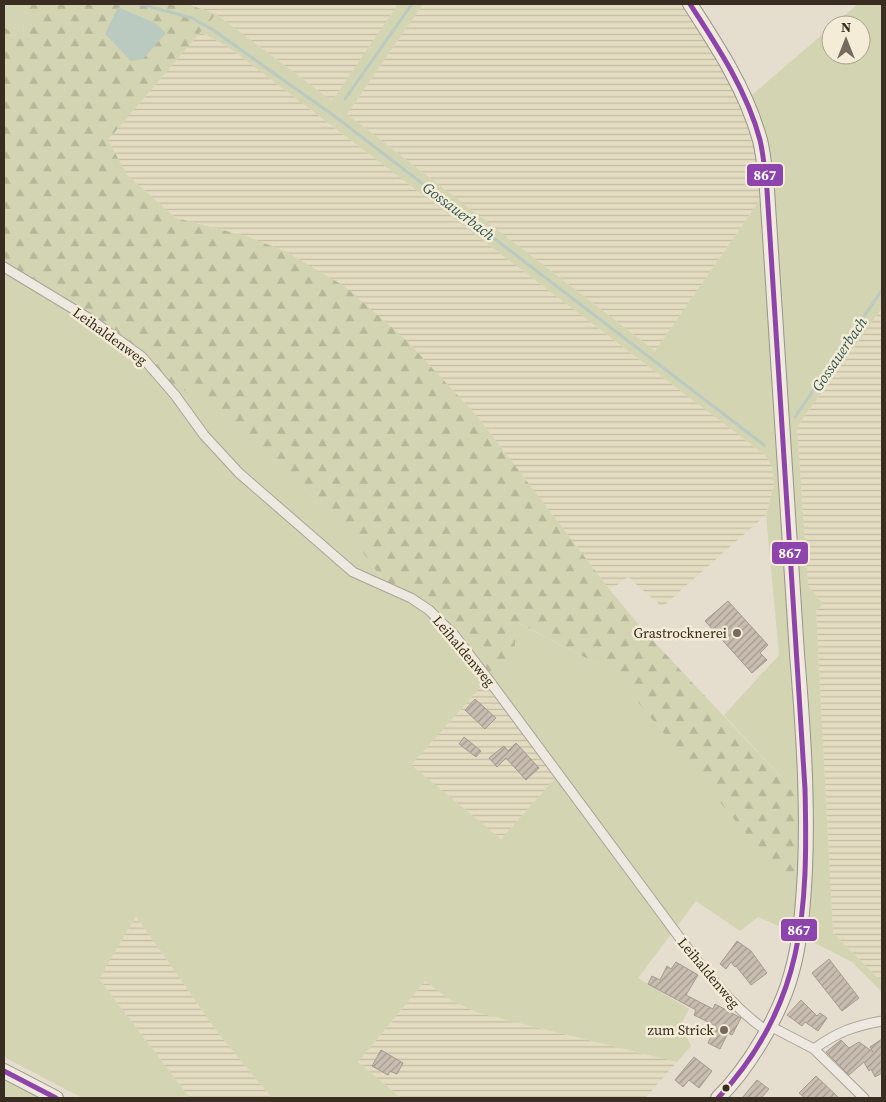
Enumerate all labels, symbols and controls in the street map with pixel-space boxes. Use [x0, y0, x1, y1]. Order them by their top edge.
north arrow [821, 15, 871, 65]
text: N [841, 17, 851, 37]
line badge: 867 [746, 163, 784, 187]
text: 867 [754, 165, 777, 185]
water label: Gossauerbach [419, 177, 499, 245]
street label: Leihaldenweg [69, 302, 151, 370]
water label: Gossauerbach [806, 313, 872, 395]
line badge: 867 [771, 541, 809, 565]
text: 867 [779, 543, 802, 563]
street label: Leihaldenweg [428, 611, 500, 691]
place label: Grastrocknerei [633, 623, 727, 643]
marker: Grastrocknerei [731, 627, 743, 639]
line badge: 867 [780, 918, 818, 942]
text: 867 [788, 920, 811, 940]
street label: Leihaldenweg [673, 933, 745, 1013]
place label: zum Strick [648, 1020, 714, 1040]
marker: zum Strick [718, 1024, 730, 1036]
unlabelled marker [721, 1083, 731, 1093]

